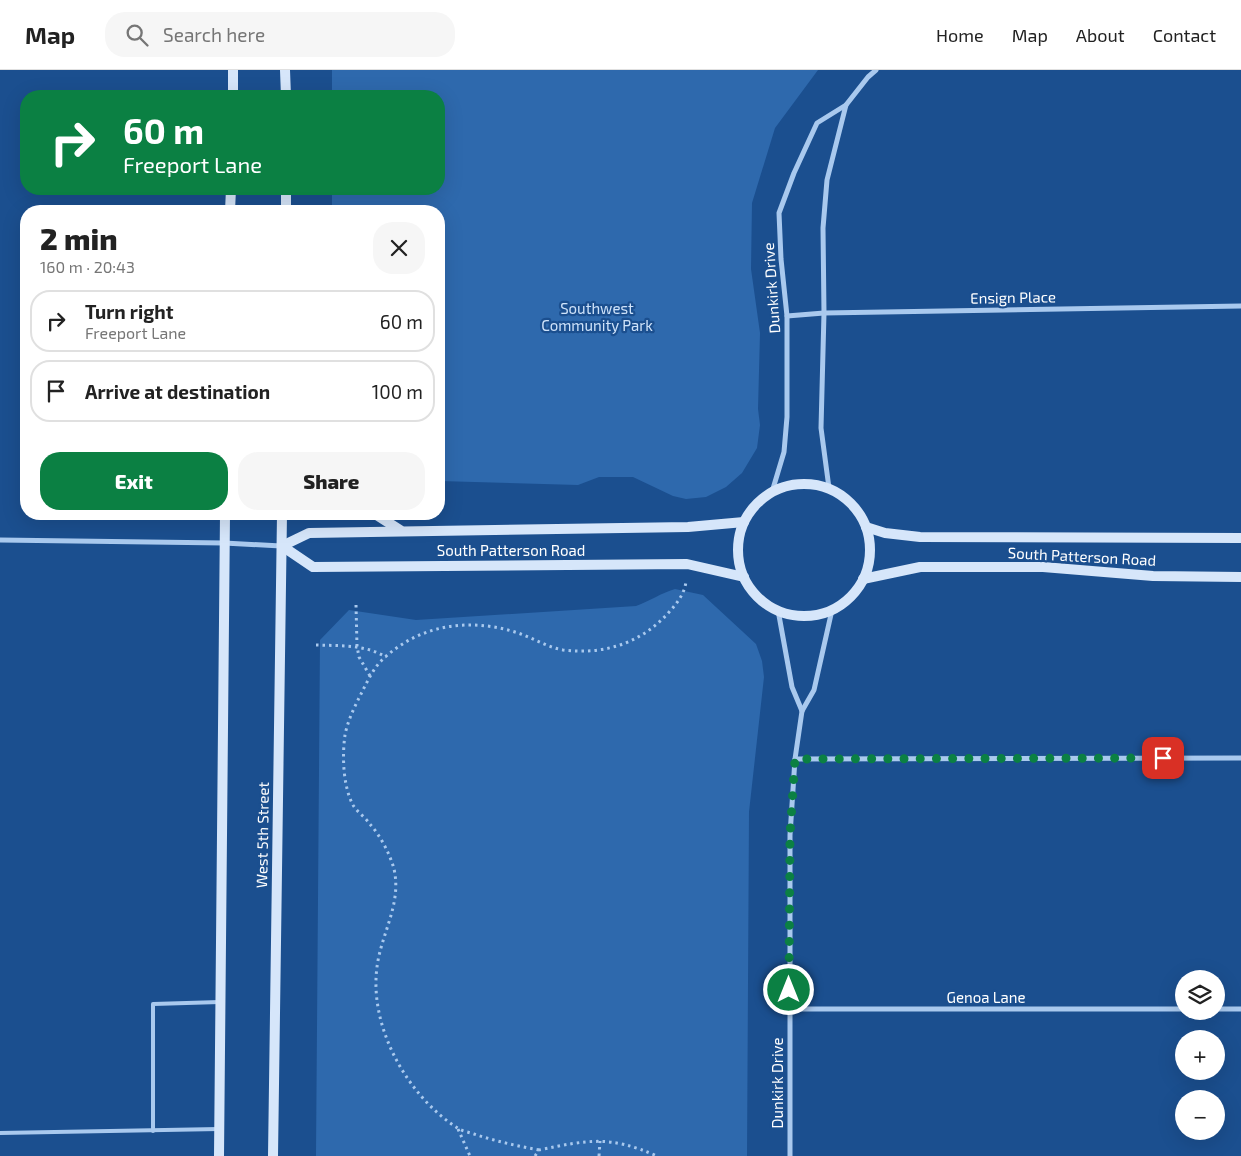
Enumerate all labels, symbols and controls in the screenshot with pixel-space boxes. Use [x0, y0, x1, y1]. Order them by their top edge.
search box [105, 12, 455, 57]
text: Map [25, 20, 75, 49]
icon: search [123, 21, 151, 49]
text: Search here [163, 23, 265, 46]
text: Home [936, 24, 984, 46]
text: Map [1012, 24, 1048, 46]
text: About [1076, 24, 1125, 46]
text: Contact [1153, 24, 1216, 46]
text: 60 m [123, 109, 204, 151]
icon: right [40, 110, 105, 175]
text: Freeport Lane [123, 151, 262, 177]
text: 2 min [40, 220, 118, 256]
button: close [373, 222, 425, 274]
street label: Dunkirk Drive [759, 242, 783, 334]
text: 160 m · 20:43 [40, 257, 135, 276]
street label: Ensign Place [970, 287, 1056, 307]
park label: Southwest Community Park [541, 299, 653, 334]
text: Turn right [85, 300, 173, 323]
icon: right [42, 307, 70, 335]
text: 60 m [380, 310, 423, 333]
text: Freeport Lane [85, 323, 186, 342]
icon: arrive [42, 377, 70, 405]
text: Arrive at destination [85, 380, 270, 403]
text: 100 m [372, 380, 423, 403]
button: Exit [40, 452, 228, 510]
button: Share [238, 452, 425, 510]
street label: South Patterson Road [437, 541, 585, 559]
street label: South Patterson Road [1007, 543, 1157, 569]
pin [1142, 737, 1184, 779]
icon: arrive [1149, 744, 1177, 772]
street label: West 5th Street [252, 781, 272, 888]
position arrow [762, 963, 814, 1015]
map controls [1175, 970, 1225, 1140]
button: layers [1175, 970, 1225, 1020]
street label: Genoa Lane [946, 988, 1026, 1006]
button: + [1175, 1030, 1225, 1080]
street label: Dunkirk Drive [768, 1037, 786, 1129]
button: − [1175, 1090, 1225, 1140]

